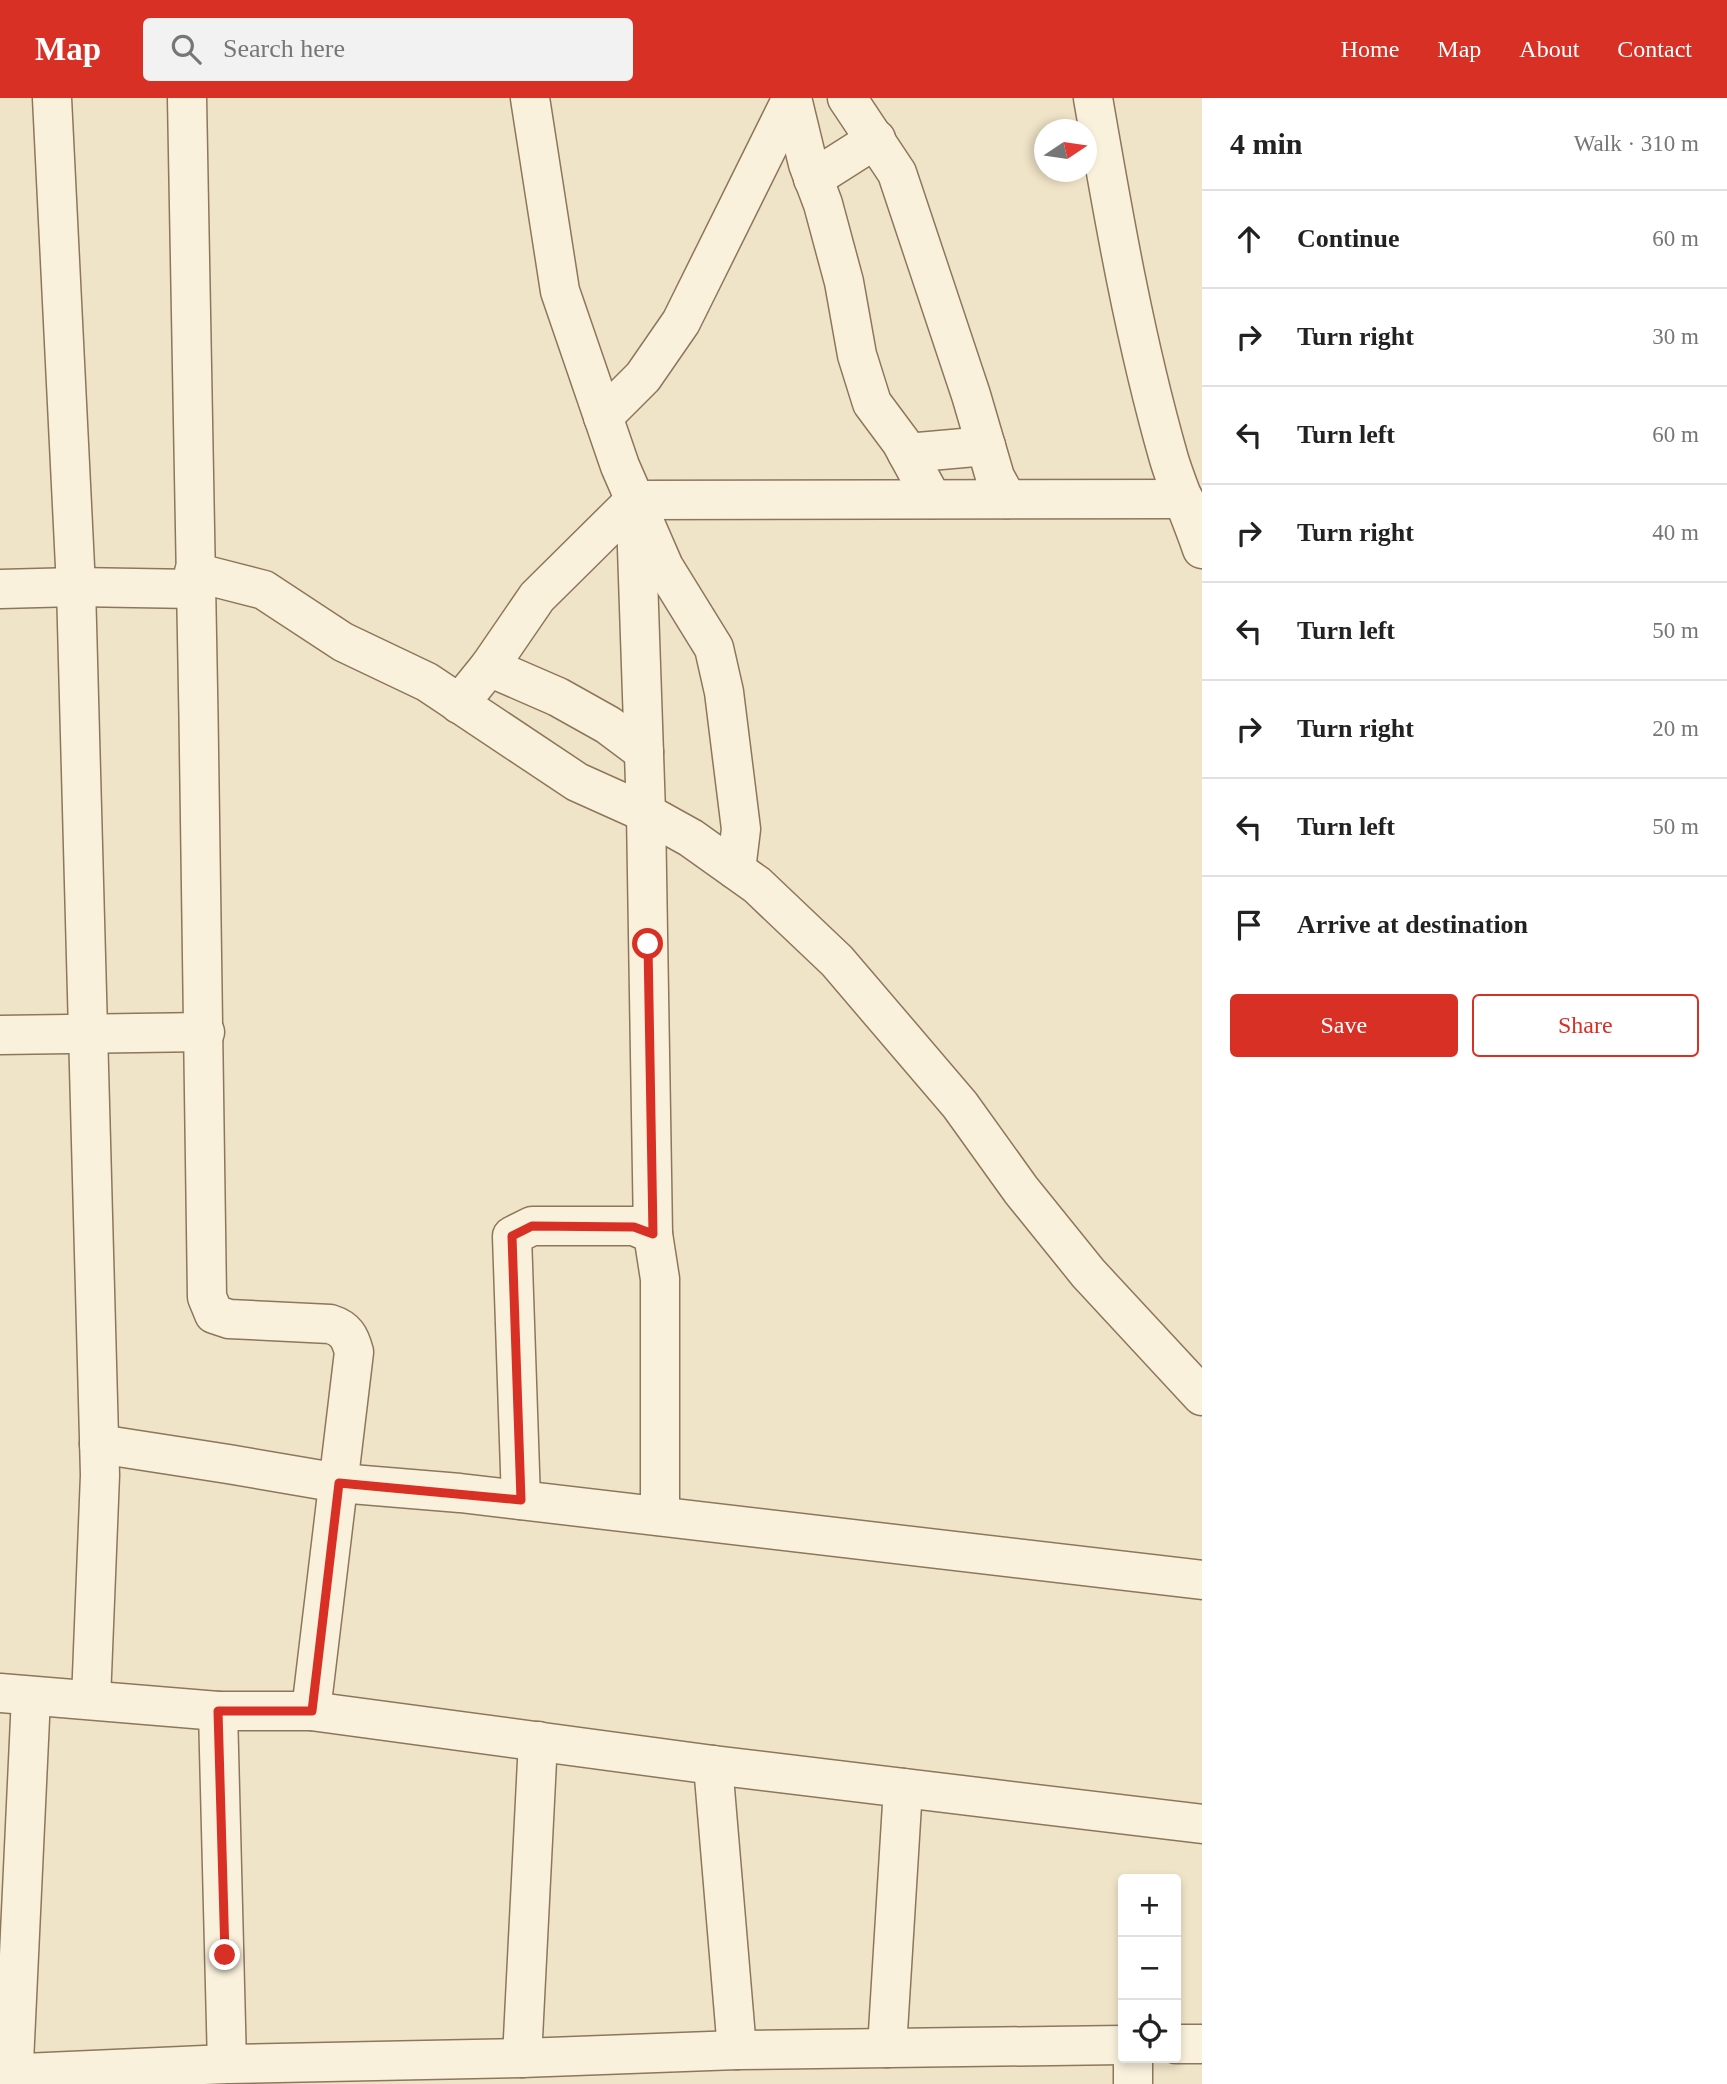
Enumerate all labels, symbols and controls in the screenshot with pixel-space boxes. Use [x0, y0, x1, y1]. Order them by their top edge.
search box [143, 18, 633, 81]
icon: search [167, 30, 205, 68]
text: Map [35, 31, 101, 67]
text: Search here [223, 34, 345, 63]
text: Home [1341, 36, 1399, 62]
text: Map [1437, 36, 1481, 62]
text: About [1519, 36, 1579, 62]
text: Contact [1617, 36, 1692, 62]
north arrow [1034, 119, 1097, 182]
text: 4 min [1230, 127, 1303, 160]
text: Walk · 310 m [1574, 131, 1699, 156]
icon: ahead [1230, 220, 1268, 258]
text: Continue [1297, 224, 1400, 253]
text: 60 m [1652, 226, 1699, 251]
icon: right [1230, 318, 1268, 356]
text: Turn right [1297, 322, 1414, 351]
text: 30 m [1652, 324, 1699, 349]
icon: left [1230, 416, 1268, 454]
text: Turn left [1297, 420, 1395, 449]
text: 60 m [1652, 422, 1699, 447]
icon: right [1230, 514, 1268, 552]
text: Turn right [1297, 518, 1414, 547]
text: 40 m [1652, 520, 1699, 545]
icon: left [1230, 612, 1268, 650]
text: Turn left [1297, 616, 1395, 645]
text: 50 m [1652, 618, 1699, 643]
icon: right [1230, 710, 1268, 748]
text: Turn right [1297, 714, 1414, 743]
text: 20 m [1652, 716, 1699, 741]
icon: left [1230, 808, 1268, 846]
text: Turn left [1297, 812, 1395, 841]
text: 50 m [1652, 814, 1699, 839]
icon: arrive [1230, 906, 1268, 944]
text: Arrive at destination [1297, 910, 1528, 939]
route start [632, 928, 663, 959]
button: Save [1230, 994, 1458, 1057]
button: Share [1472, 994, 1699, 1057]
map controls [1118, 1874, 1181, 2063]
button: + [1118, 1874, 1181, 1937]
button: − [1118, 1937, 1181, 2000]
route end [209, 1939, 240, 1970]
button: locate [1118, 2000, 1181, 2063]

